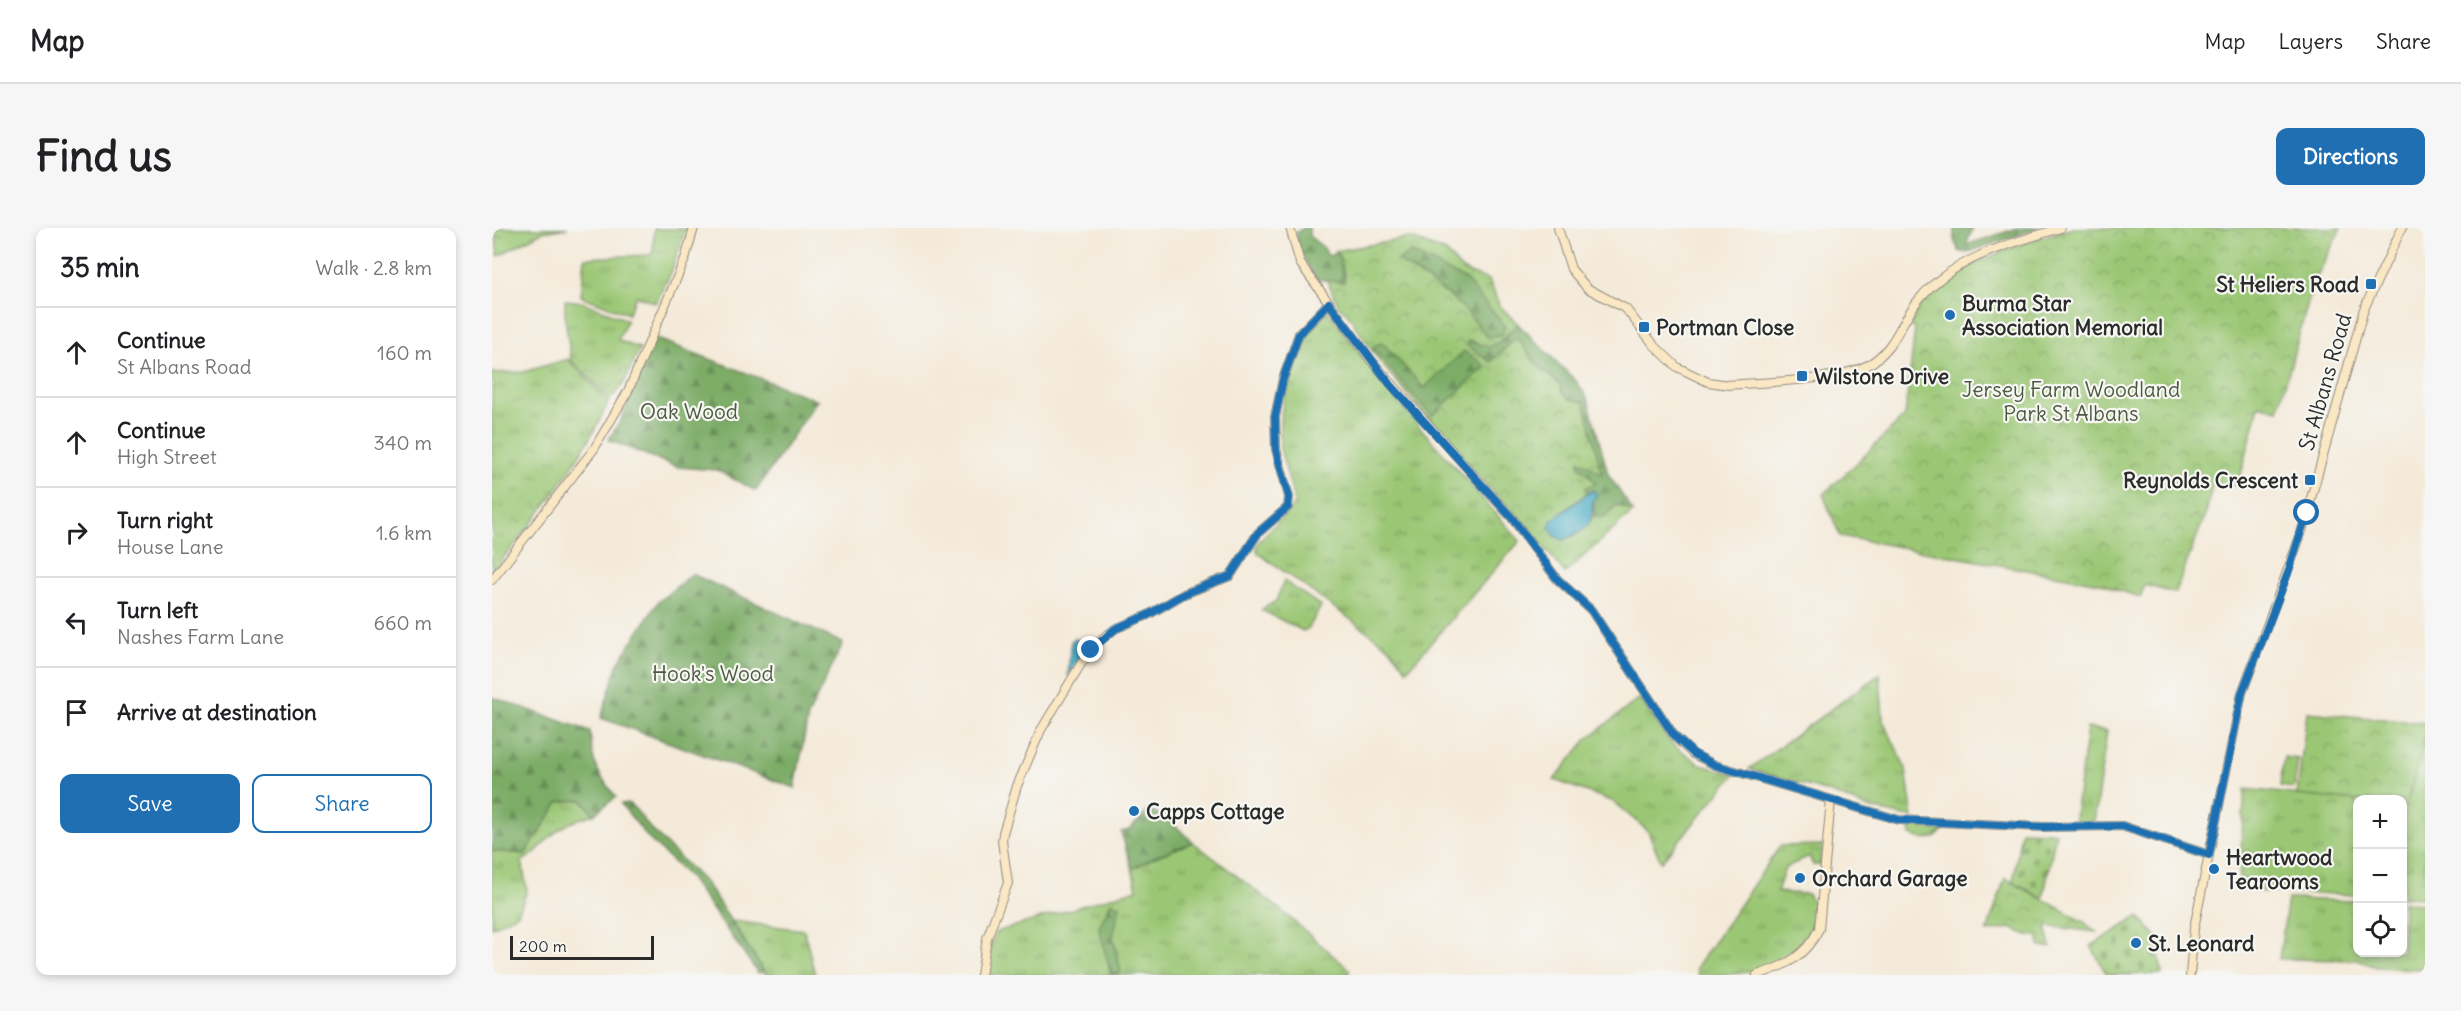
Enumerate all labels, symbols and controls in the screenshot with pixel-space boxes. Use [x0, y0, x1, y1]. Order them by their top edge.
text: Map [30, 23, 84, 59]
text: Map [2205, 28, 2245, 55]
text: Layers [2278, 28, 2343, 55]
text: Share [2376, 28, 2431, 55]
button: Directions [2276, 128, 2425, 185]
text: Find us [36, 130, 172, 182]
text: 35 min [60, 251, 140, 284]
text: Walk · 2.8 km [315, 255, 432, 280]
place label: St Heliers Road [2216, 271, 2360, 298]
marker: St Heliers Road [2364, 277, 2378, 291]
place label: Burma Star Association Memorial [1962, 290, 2163, 341]
marker: Burma Star Association Memorial [1943, 308, 1957, 322]
street label: St Albans Road [2293, 310, 2357, 454]
place label: Portman Close [1656, 314, 1794, 341]
marker: Portman Close [1637, 320, 1651, 334]
text: Continue [117, 326, 206, 354]
icon: ahead [60, 336, 93, 369]
text: 160 m [377, 340, 432, 365]
text: St Albans Road [117, 354, 251, 379]
place label: Wilstone Drive [1814, 363, 1949, 390]
marker: Wilstone Drive [1795, 369, 1809, 383]
park label: Jersey Farm Woodland Park St Albans [1962, 376, 2180, 427]
park label: Oak Wood [640, 398, 738, 425]
text: Continue [117, 416, 206, 444]
icon: ahead [60, 426, 93, 459]
text: 340 m [374, 430, 432, 455]
text: High Street [117, 444, 217, 469]
place label: Reynolds Crescent [2123, 467, 2299, 494]
marker: Reynolds Crescent [2303, 473, 2317, 487]
route start [2293, 499, 2319, 525]
text: Turn right [117, 506, 213, 534]
icon: right [60, 516, 93, 549]
text: 1.6 km [376, 520, 432, 545]
text: House Lane [117, 534, 223, 559]
text: Turn left [117, 596, 198, 624]
icon: left [60, 606, 93, 639]
text: 660 m [373, 610, 432, 635]
text: Nashes Farm Lane [117, 624, 284, 649]
route end [1077, 636, 1103, 662]
park label: Hook's Wood [652, 660, 774, 687]
icon: arrive [60, 696, 93, 729]
text: Arrive at destination [117, 698, 317, 726]
button: Save [60, 774, 240, 833]
button: Share [252, 774, 432, 833]
map controls [2353, 795, 2407, 957]
button: + [2353, 795, 2407, 849]
place label: Capps Cottage [1146, 798, 1285, 825]
marker: Capps Cottage [1127, 804, 1141, 818]
place label: Heartwood Tearooms [2226, 844, 2333, 895]
button: − [2353, 849, 2407, 903]
marker: Heartwood Tearooms [2207, 862, 2221, 876]
place label: Orchard Garage [1812, 865, 1968, 892]
marker: Orchard Garage [1793, 871, 1807, 885]
button: locate [2353, 903, 2407, 957]
place label: St. Leonard [2148, 930, 2255, 957]
scale bar [510, 933, 654, 960]
text: 200 m [519, 936, 567, 956]
marker: St. Leonard [2129, 936, 2143, 950]

